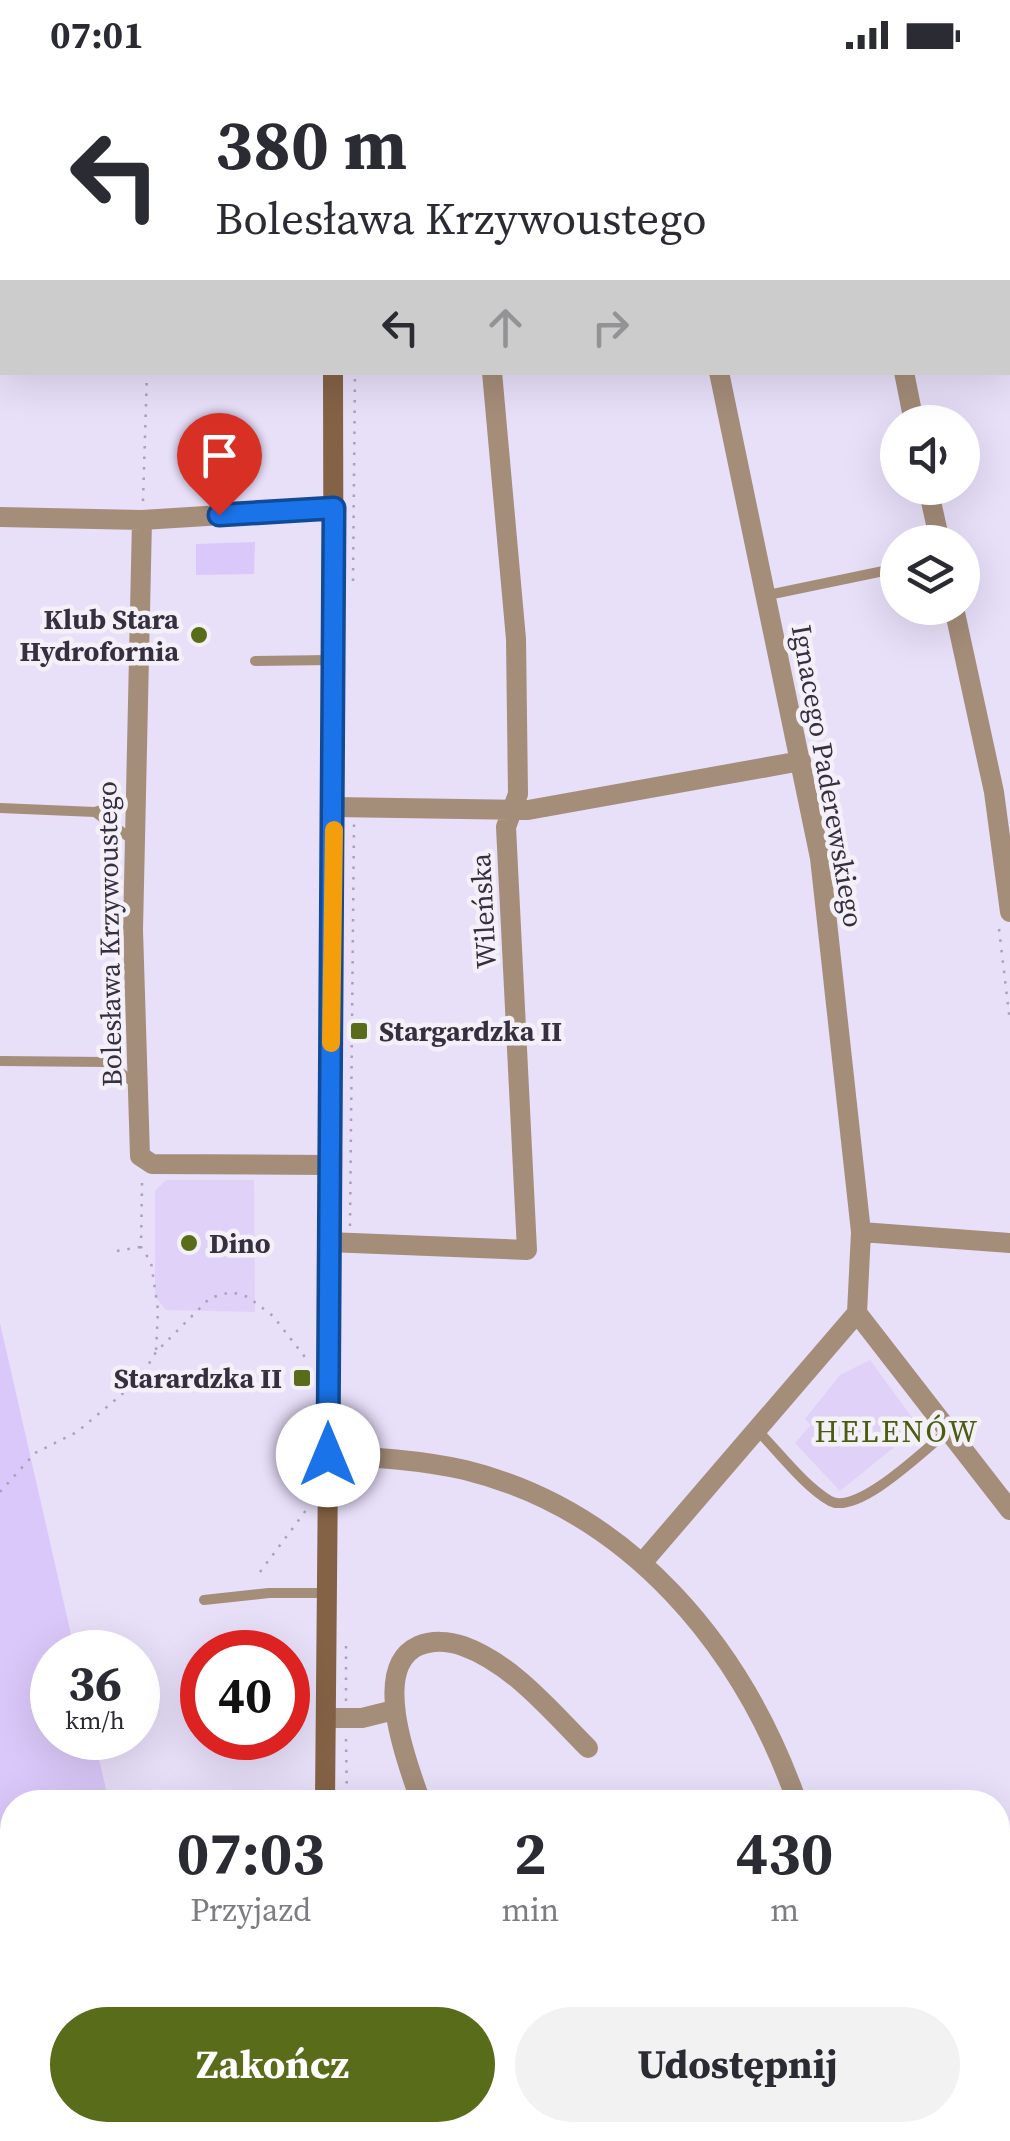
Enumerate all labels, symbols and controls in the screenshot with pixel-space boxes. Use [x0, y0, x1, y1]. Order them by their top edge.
text: 07:01 [50, 9, 144, 61]
text: 380 m [215, 96, 407, 192]
icon: left [50, 110, 180, 240]
text: Bolesława Krzywoustego [215, 187, 707, 249]
icon: left [373, 300, 428, 355]
icon: ahead [478, 300, 533, 355]
icon: right [583, 300, 638, 355]
map controls [880, 405, 980, 625]
button: sound [880, 405, 980, 505]
pin [177, 413, 262, 516]
icon: arrive [192, 428, 247, 483]
button: layers [880, 525, 980, 625]
place label: Klub Stara Hydrofornia [20, 600, 179, 670]
street label: Ignacego Paderewskiego [783, 622, 873, 930]
marker: Klub Stara Hydrofornia [188, 624, 210, 646]
street label: Bolesława Krzywoustego [87, 781, 131, 1087]
street label: Wileńska [461, 851, 505, 970]
place label: Stargardzka II [379, 1012, 562, 1050]
marker: Stargardzka II [348, 1020, 370, 1042]
place label: Dino [209, 1224, 271, 1262]
marker: Dino [178, 1232, 200, 1254]
place label: Starardzka II [114, 1359, 282, 1397]
marker: Starardzka II [291, 1367, 313, 1389]
position arrow [276, 1403, 380, 1507]
district label: HELENÓW [814, 1411, 980, 1452]
speed limit sign: 40 [180, 1630, 310, 1760]
text: 36 [68, 1648, 122, 1717]
text: km/h [65, 1703, 125, 1737]
text: 07:03 [177, 1812, 325, 1894]
text: 2 [514, 1812, 547, 1894]
text: 430 [736, 1812, 833, 1894]
text: Przyjazd [190, 1888, 311, 1932]
text: min [501, 1888, 559, 1932]
text: m [770, 1888, 799, 1932]
button: Zakończ [50, 2007, 495, 2122]
button: Udostępnij [515, 2007, 960, 2122]

